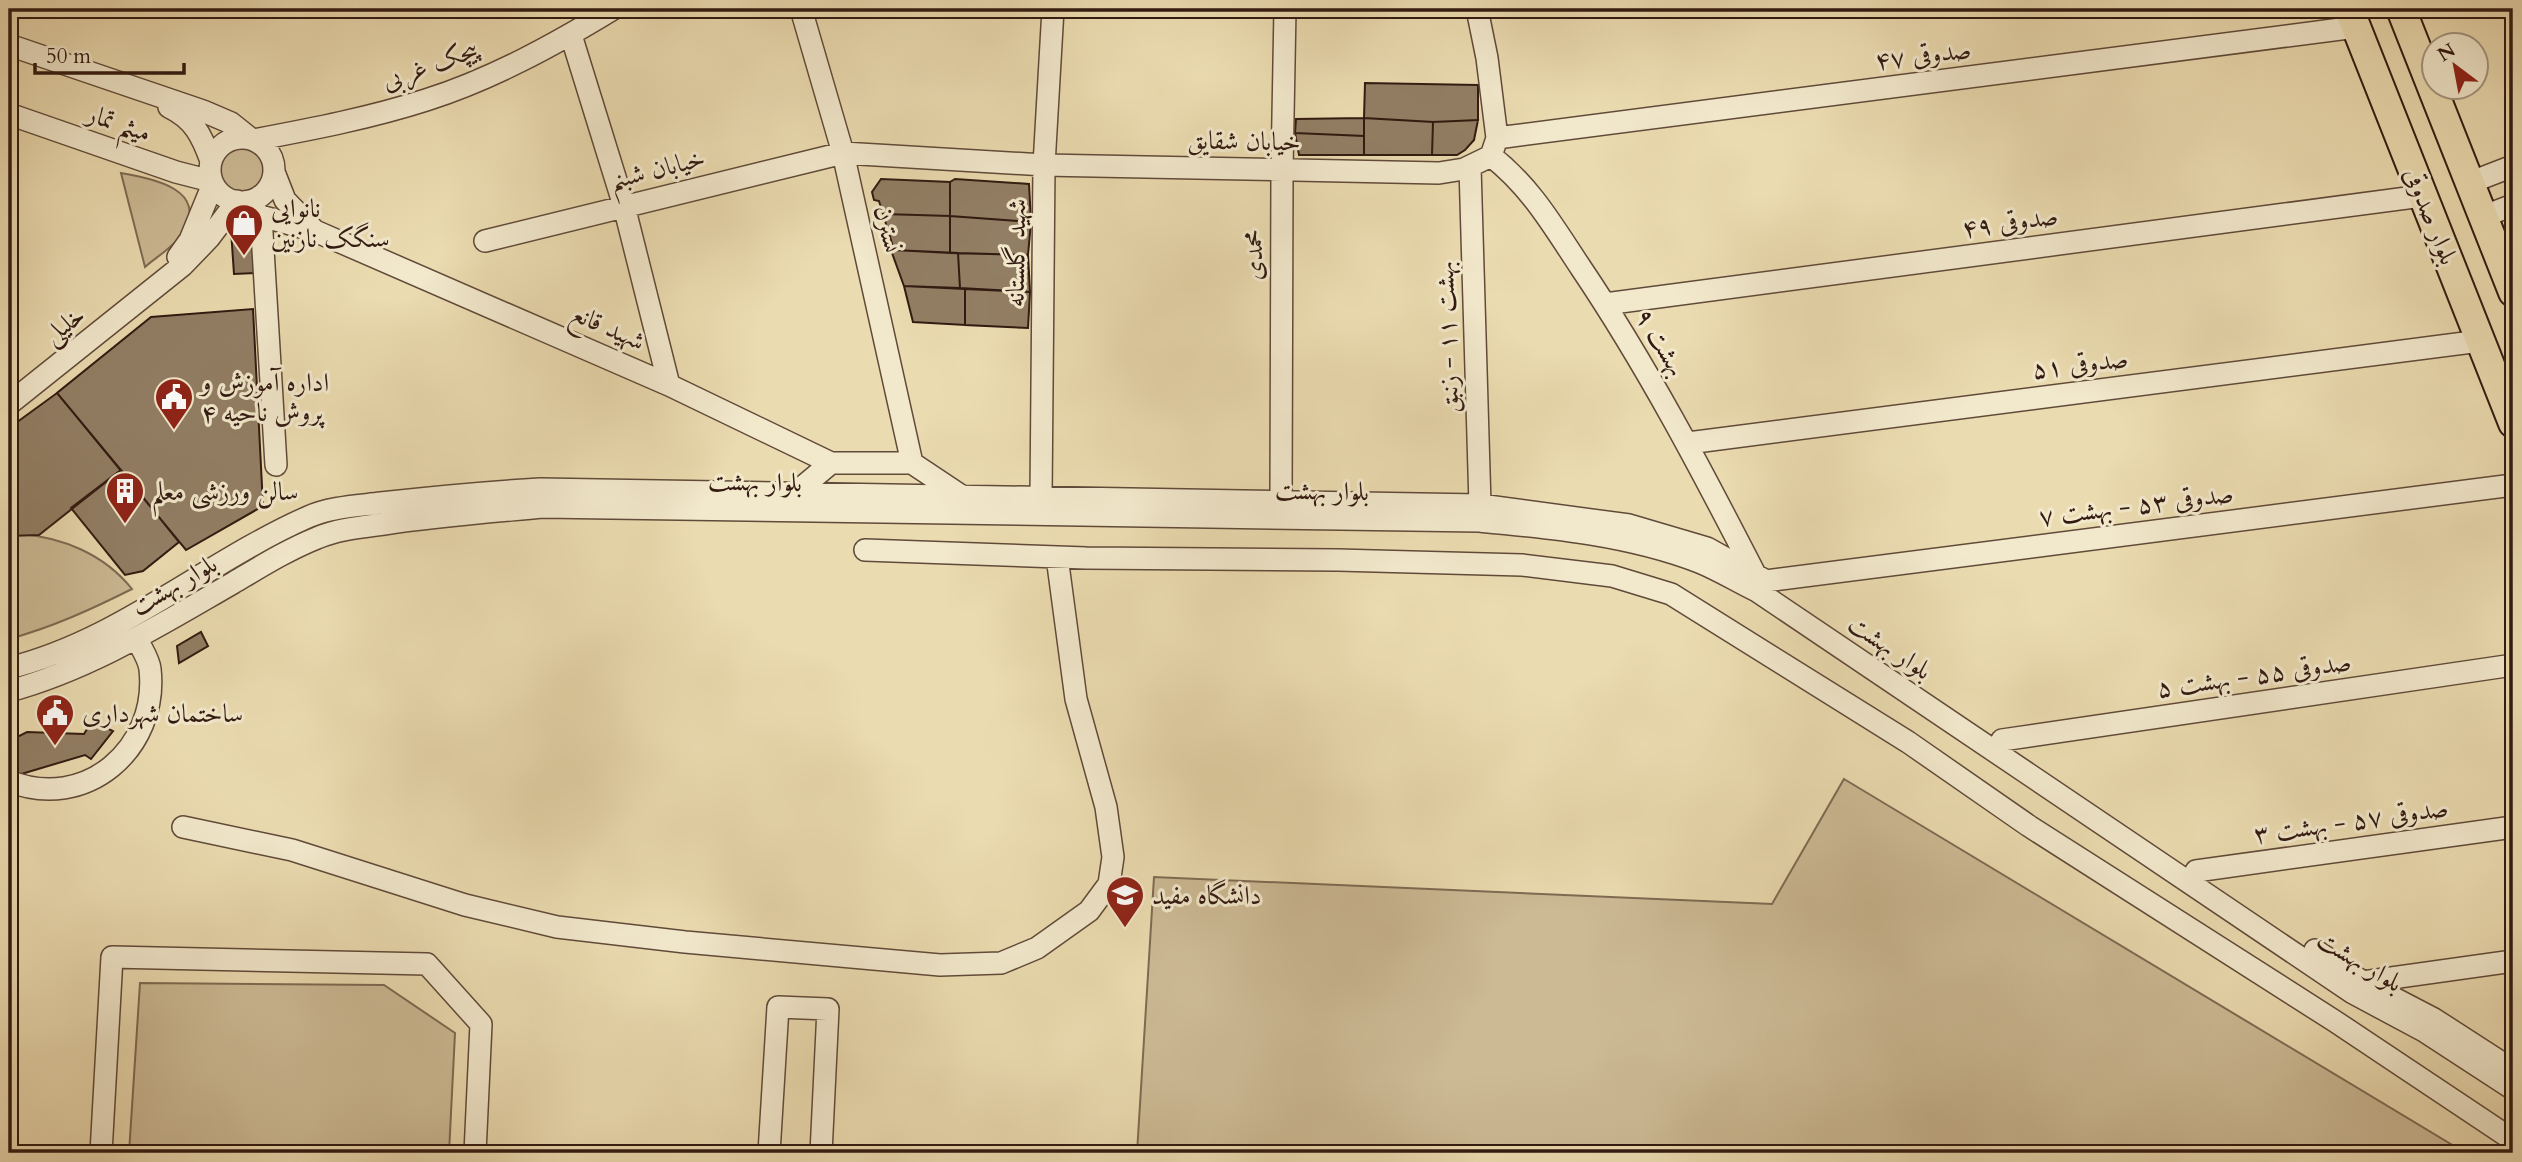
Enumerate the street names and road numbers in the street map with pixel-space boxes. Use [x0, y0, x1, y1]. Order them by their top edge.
street label: پیچک غربی [377, 31, 485, 100]
street label: صدوقی ۴۷ [1873, 32, 1973, 78]
street label: میثم تمار [77, 95, 156, 158]
street label: خیابان شقایق [1187, 123, 1301, 159]
street label: خیابان شبنم [605, 140, 711, 206]
street label: بلوار صدوقی [2396, 162, 2466, 270]
street label: شهید گلستانه [998, 198, 1034, 308]
street label: صدوقی ۴۹ [1960, 198, 2060, 246]
street label: نسترن [866, 202, 910, 256]
street label: محمدی [1236, 229, 1271, 281]
street label: بهشت ۱۱ - زنبق [1427, 260, 1467, 414]
street label: شهید قانع [563, 295, 651, 364]
street label: خلیلی [36, 298, 93, 353]
street label: بهشت ۹ [1627, 301, 1695, 383]
street label: صدوقی ۵۱ [2030, 341, 2130, 387]
street label: بلوار بهشت [708, 464, 802, 500]
street label: بلوار بهشت [1275, 473, 1369, 509]
street label: صدوقی ۵۳ - بهشت ۷ [2037, 476, 2235, 534]
street label: بلوار بهشت [124, 546, 224, 624]
street label: بلوار بهشت [1841, 606, 1939, 688]
street label: صدوقی ۵۵ - بهشت ۵ [2154, 644, 2354, 706]
street label: صدوقی ۵۷ - بهشت ۳ [2251, 790, 2451, 852]
street label: بلوار بهشت [2311, 922, 2409, 1000]

